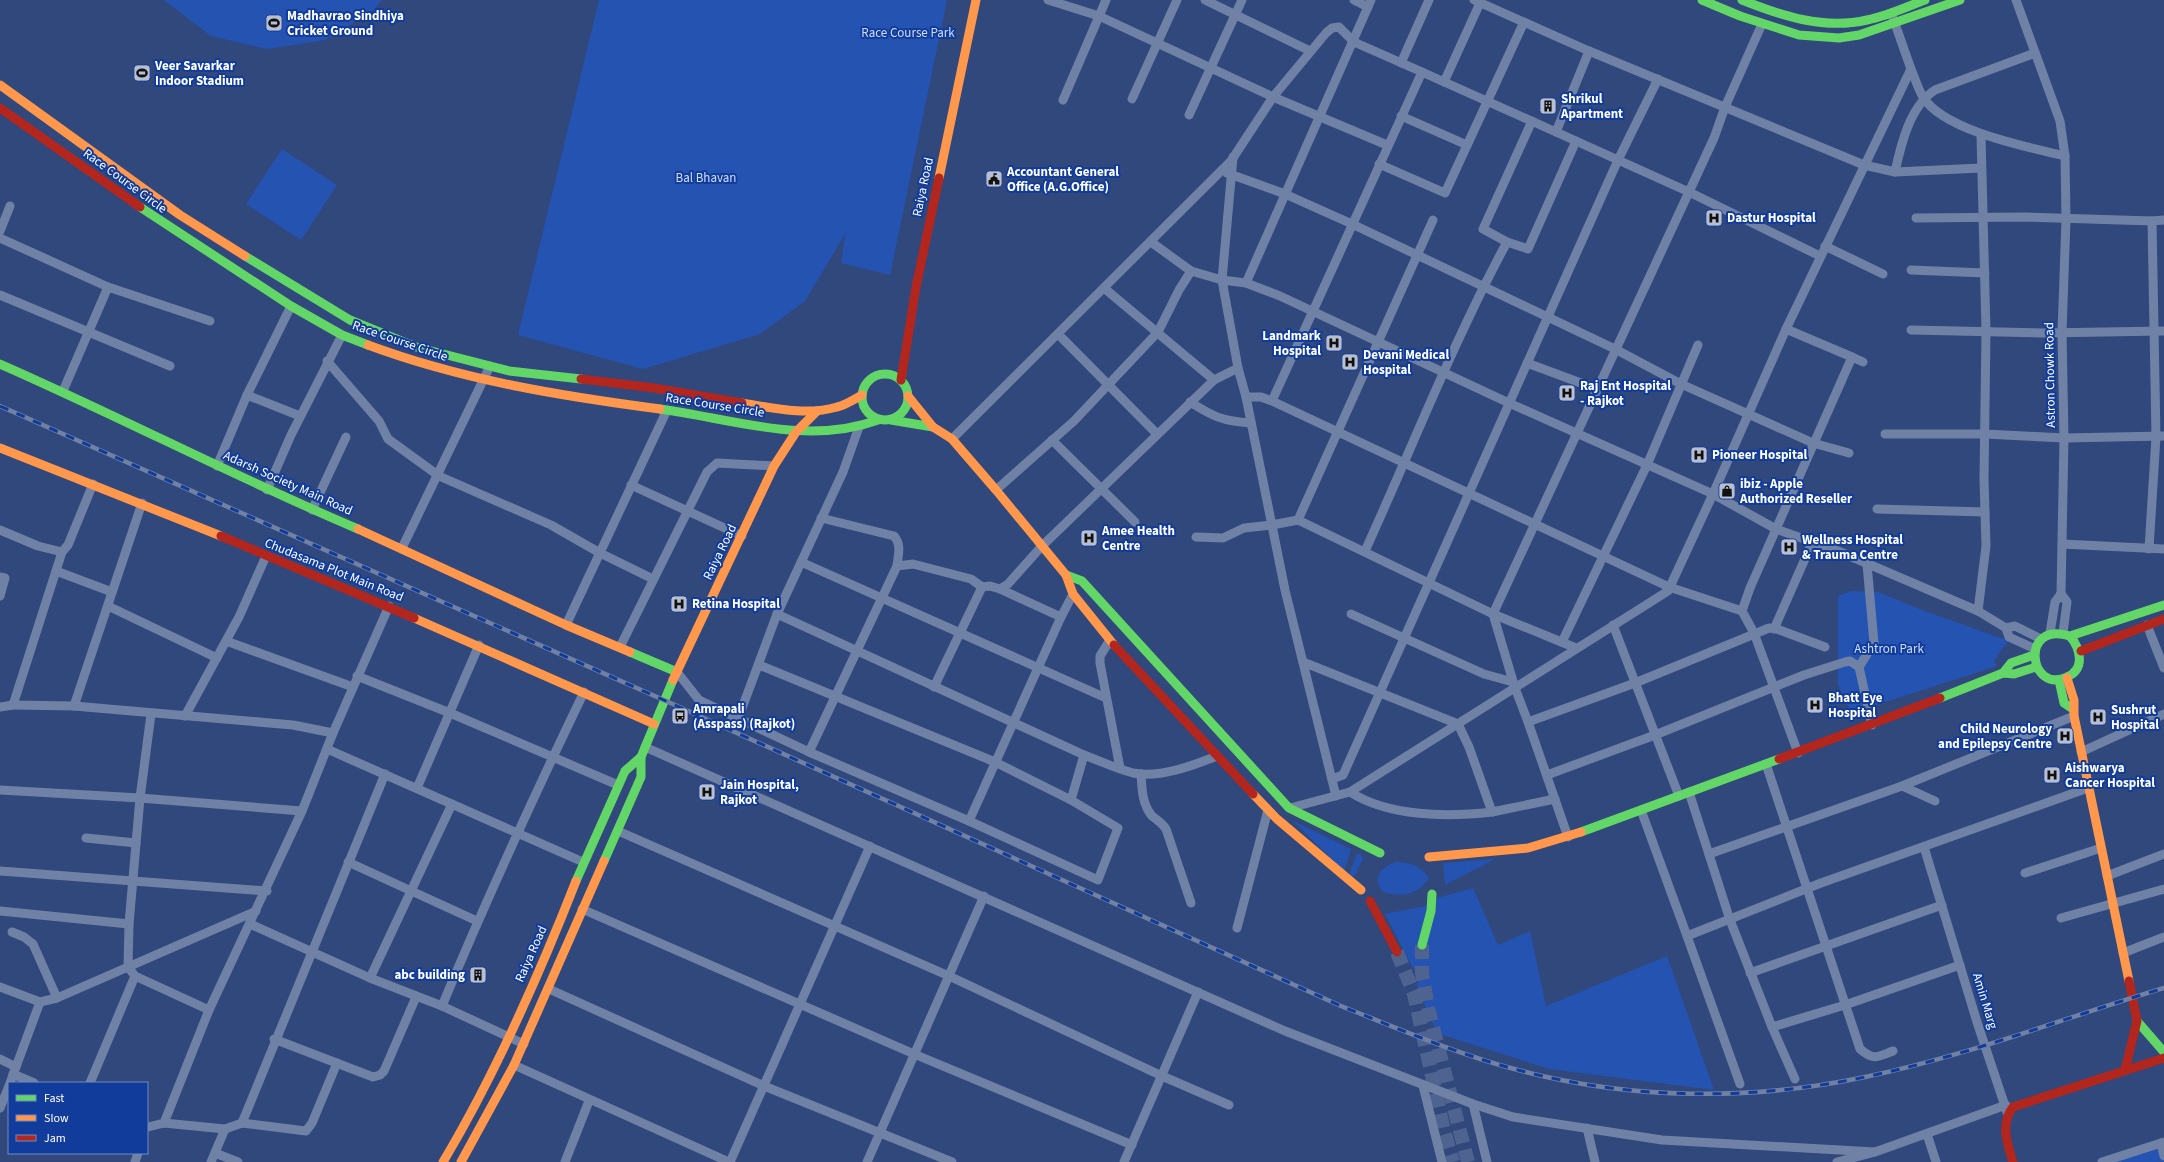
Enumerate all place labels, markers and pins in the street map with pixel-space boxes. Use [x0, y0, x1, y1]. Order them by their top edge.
place label: Madhavrao Sindhiya Cricket Ground [287, 7, 404, 40]
sports icon: Madhavrao Sindhiya Cricket Ground [264, 13, 284, 33]
place label: Veer Savarkar Indoor Stadium [154, 57, 244, 90]
sports icon: Veer Savarkar Indoor Stadium [132, 63, 152, 83]
place label: Shrikul Apartment [1560, 90, 1623, 123]
building icon: Shrikul Apartment [1538, 96, 1558, 116]
place label: Accountant General Office (A.G.Office) [1006, 163, 1119, 196]
public building icon: Accountant General Office (A.G.Office) [984, 169, 1004, 189]
hospital icon: Dastur Hospital [1704, 208, 1724, 228]
place label: Dastur Hospital [1727, 209, 1816, 227]
place label: Landmark Hospital [1262, 327, 1322, 360]
hospital icon: Landmark Hospital [1324, 333, 1344, 353]
place label: Devani Medical Hospital [1363, 346, 1449, 379]
hospital icon: Devani Medical Hospital [1340, 352, 1360, 372]
place label: Raj Ent Hospital - Rajkot [1580, 377, 1671, 410]
hospital icon: Raj Ent Hospital - Rajkot [1557, 383, 1577, 403]
hospital icon: Pioneer Hospital [1689, 445, 1709, 465]
place label: Pioneer Hospital [1712, 446, 1808, 464]
place label: ibiz - Apple Authorized Reseller [1739, 475, 1853, 508]
shop icon: ibiz - Apple Authorized Reseller [1717, 481, 1737, 501]
place label: Amee Health Centre [1101, 522, 1175, 555]
hospital icon: Amee Health Centre [1079, 528, 1099, 548]
place label: Wellness Hospital & Trauma Centre [1802, 531, 1903, 564]
hospital icon: Wellness Hospital & Trauma Centre [1779, 537, 1799, 557]
hospital icon: Retina Hospital [669, 594, 689, 614]
place label: Retina Hospital [692, 595, 780, 613]
place label: Bhatt Eye Hospital [1828, 689, 1883, 722]
hospital icon: Bhatt Eye Hospital [1805, 695, 1825, 715]
place label: Amrapali (Asspass) (Rajkot) [692, 700, 795, 733]
place label: Sushrut Hospital [2111, 701, 2159, 734]
bus stop icon: Amrapali (Asspass) (Rajkot) [670, 706, 690, 726]
hospital icon: Sushrut Hospital [2088, 707, 2108, 727]
place label: Child Neurology and Epilepsy Centre [1938, 720, 2052, 753]
hospital icon: Child Neurology and Epilepsy Centre [2055, 726, 2075, 746]
place label: Aishwarya Cancer Hospital [2064, 759, 2155, 792]
hospital icon: Aishwarya Cancer Hospital [2042, 765, 2062, 785]
place label: Jain Hospital, Rajkot [720, 776, 799, 809]
hospital icon: Jain Hospital, Rajkot [697, 782, 717, 802]
building icon: abc building [468, 965, 488, 985]
place label: abc building [394, 966, 465, 984]

